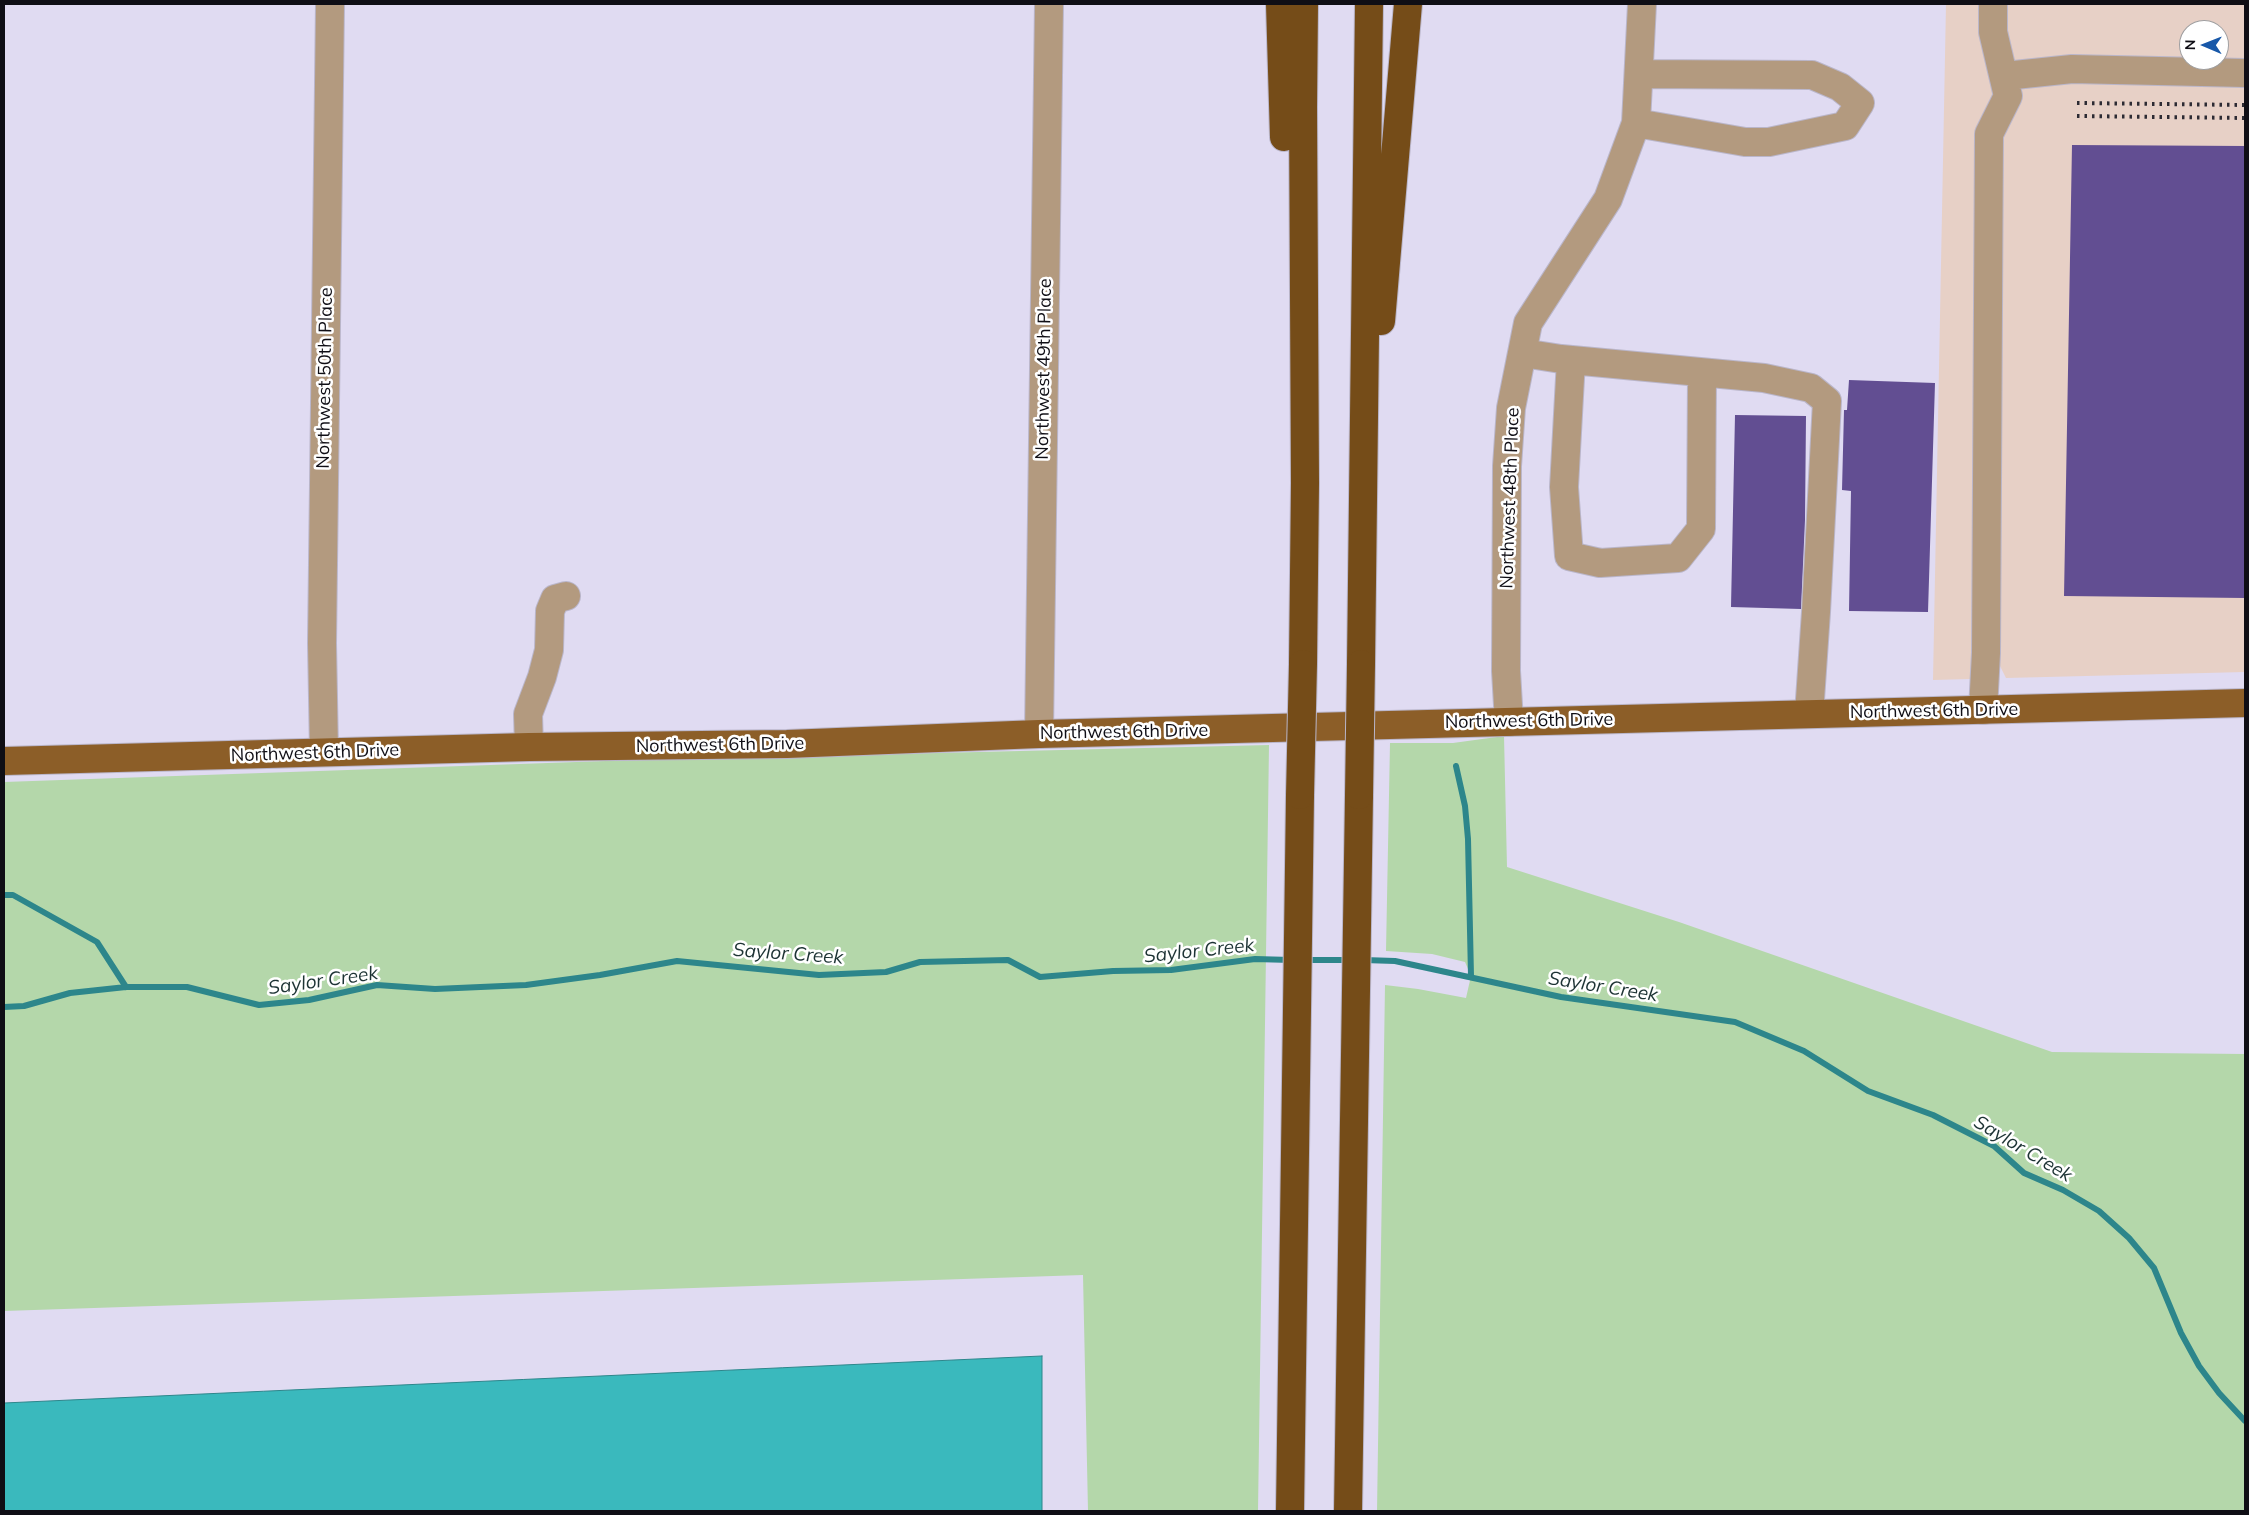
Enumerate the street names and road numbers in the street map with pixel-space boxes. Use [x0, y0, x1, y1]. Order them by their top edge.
street label: Northwest 49th Place [1032, 278, 1056, 460]
street label: Northwest 50th Place [313, 287, 337, 469]
street label: Northwest 48th Place [1496, 407, 1524, 589]
street label: Northwest 6th Drive [1850, 699, 2018, 723]
street label: Northwest 6th Drive [1445, 709, 1613, 733]
street label: Northwest 6th Drive [1040, 720, 1208, 744]
street label: Northwest 6th Drive [636, 733, 804, 757]
street label: Northwest 6th Drive [230, 739, 400, 767]

